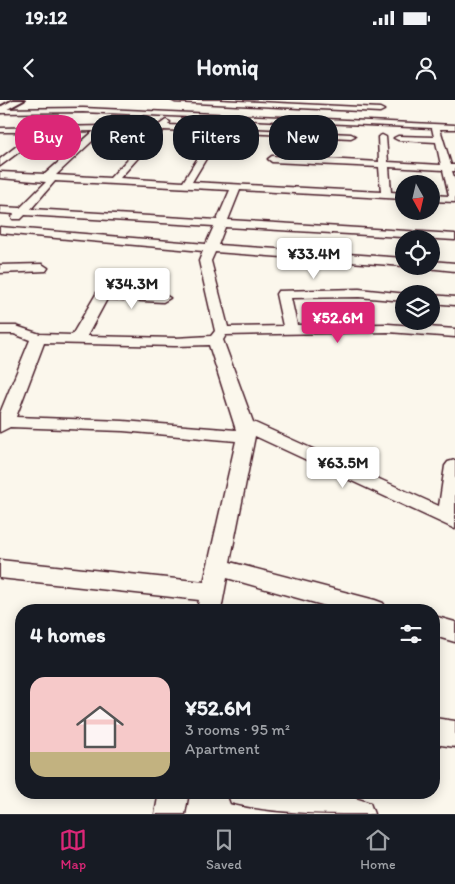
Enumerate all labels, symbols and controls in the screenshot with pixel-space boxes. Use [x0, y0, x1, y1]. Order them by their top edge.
text: 19:12 [25, 6, 67, 29]
icon: back [15, 54, 43, 82]
text: Homiq [197, 54, 258, 81]
icon: person [412, 54, 440, 82]
chip: Buy [15, 115, 81, 160]
chip: Rent [91, 115, 163, 160]
chip: Filters [173, 115, 259, 160]
chip: New [269, 115, 338, 160]
north arrow [395, 175, 440, 220]
map controls [395, 175, 440, 330]
button: locate [395, 230, 440, 275]
pin: ¥33.4M [273, 238, 355, 280]
text: ¥33.4M [288, 244, 340, 263]
pin: ¥34.3M [91, 268, 173, 310]
text: ¥34.3M [106, 274, 158, 293]
button: layers [395, 285, 440, 330]
pin: ¥52.6M [297, 302, 379, 344]
text: ¥52.6M [313, 308, 363, 327]
pin: ¥63.5M [302, 446, 384, 489]
text: ¥63.5M [317, 453, 369, 472]
icon: filters [397, 620, 425, 648]
text: 4 homes [30, 622, 106, 647]
text: ¥52.6M [185, 695, 252, 720]
icon: home [70, 697, 130, 757]
text: 3 rooms · 95 m² [185, 720, 290, 739]
text: Apartment [185, 739, 260, 758]
tab: Map [59, 826, 87, 873]
tab: Saved [206, 826, 242, 873]
tab: Home [360, 826, 396, 873]

